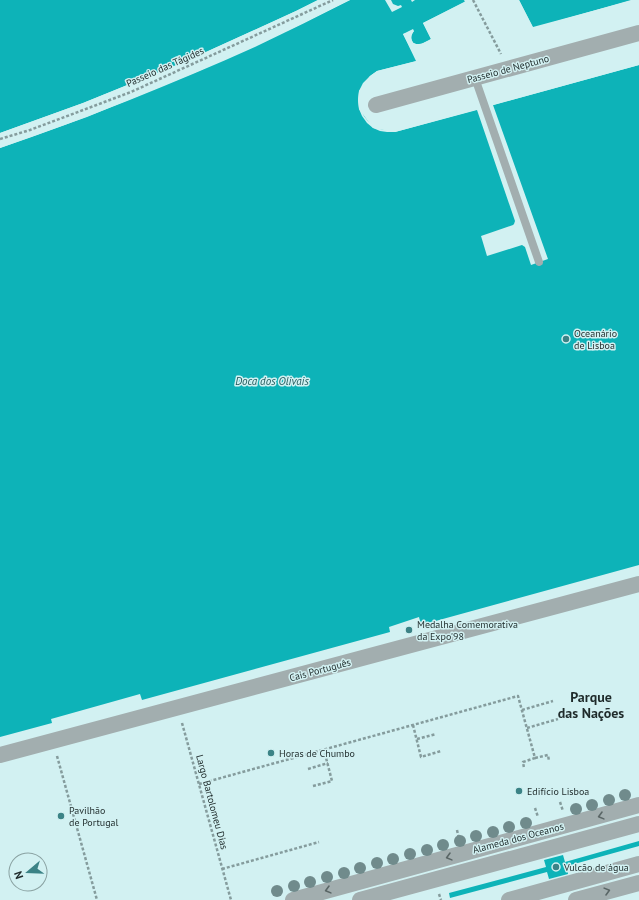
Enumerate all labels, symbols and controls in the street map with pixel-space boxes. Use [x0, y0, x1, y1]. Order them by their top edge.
street label: Passeio das Tágides [124, 44, 206, 90]
street label: Passeio de Neptuno [466, 52, 550, 86]
place label: Oceanário de Lisboa [574, 327, 617, 352]
marker: Oceanário de Lisboa [561, 334, 571, 344]
water label: Doca dos Olivais [235, 374, 309, 388]
place label: Medalha Comemorativa da Expo'98 [417, 618, 518, 643]
marker: Medalha Comemorativa da Expo'98 [404, 625, 414, 635]
street label: Cais Português [288, 656, 352, 684]
district label: Parque das Nações [558, 688, 624, 722]
place label: Horas de Chumbo [279, 747, 355, 760]
marker: Horas de Chumbo [266, 748, 276, 758]
street label: Largo Bartolomeu Dias [193, 753, 231, 851]
place label: Edifício Lisboa [527, 785, 589, 798]
marker: Edifício Lisboa [514, 786, 524, 796]
place label: Pavilhão de Portugal [69, 804, 119, 829]
marker: Pavilhão de Portugal [56, 811, 66, 821]
one-way arrow [598, 811, 605, 819]
street label: Alameda dos Oceanos [471, 820, 565, 856]
north arrow [8, 852, 48, 892]
one-way arrow [446, 853, 452, 861]
place label: Vulcão de água [563, 861, 629, 874]
marker: Vulcão de água [551, 862, 561, 872]
text: N [11, 870, 26, 881]
one-way arrow [325, 886, 332, 894]
one-way arrow [604, 887, 611, 896]

